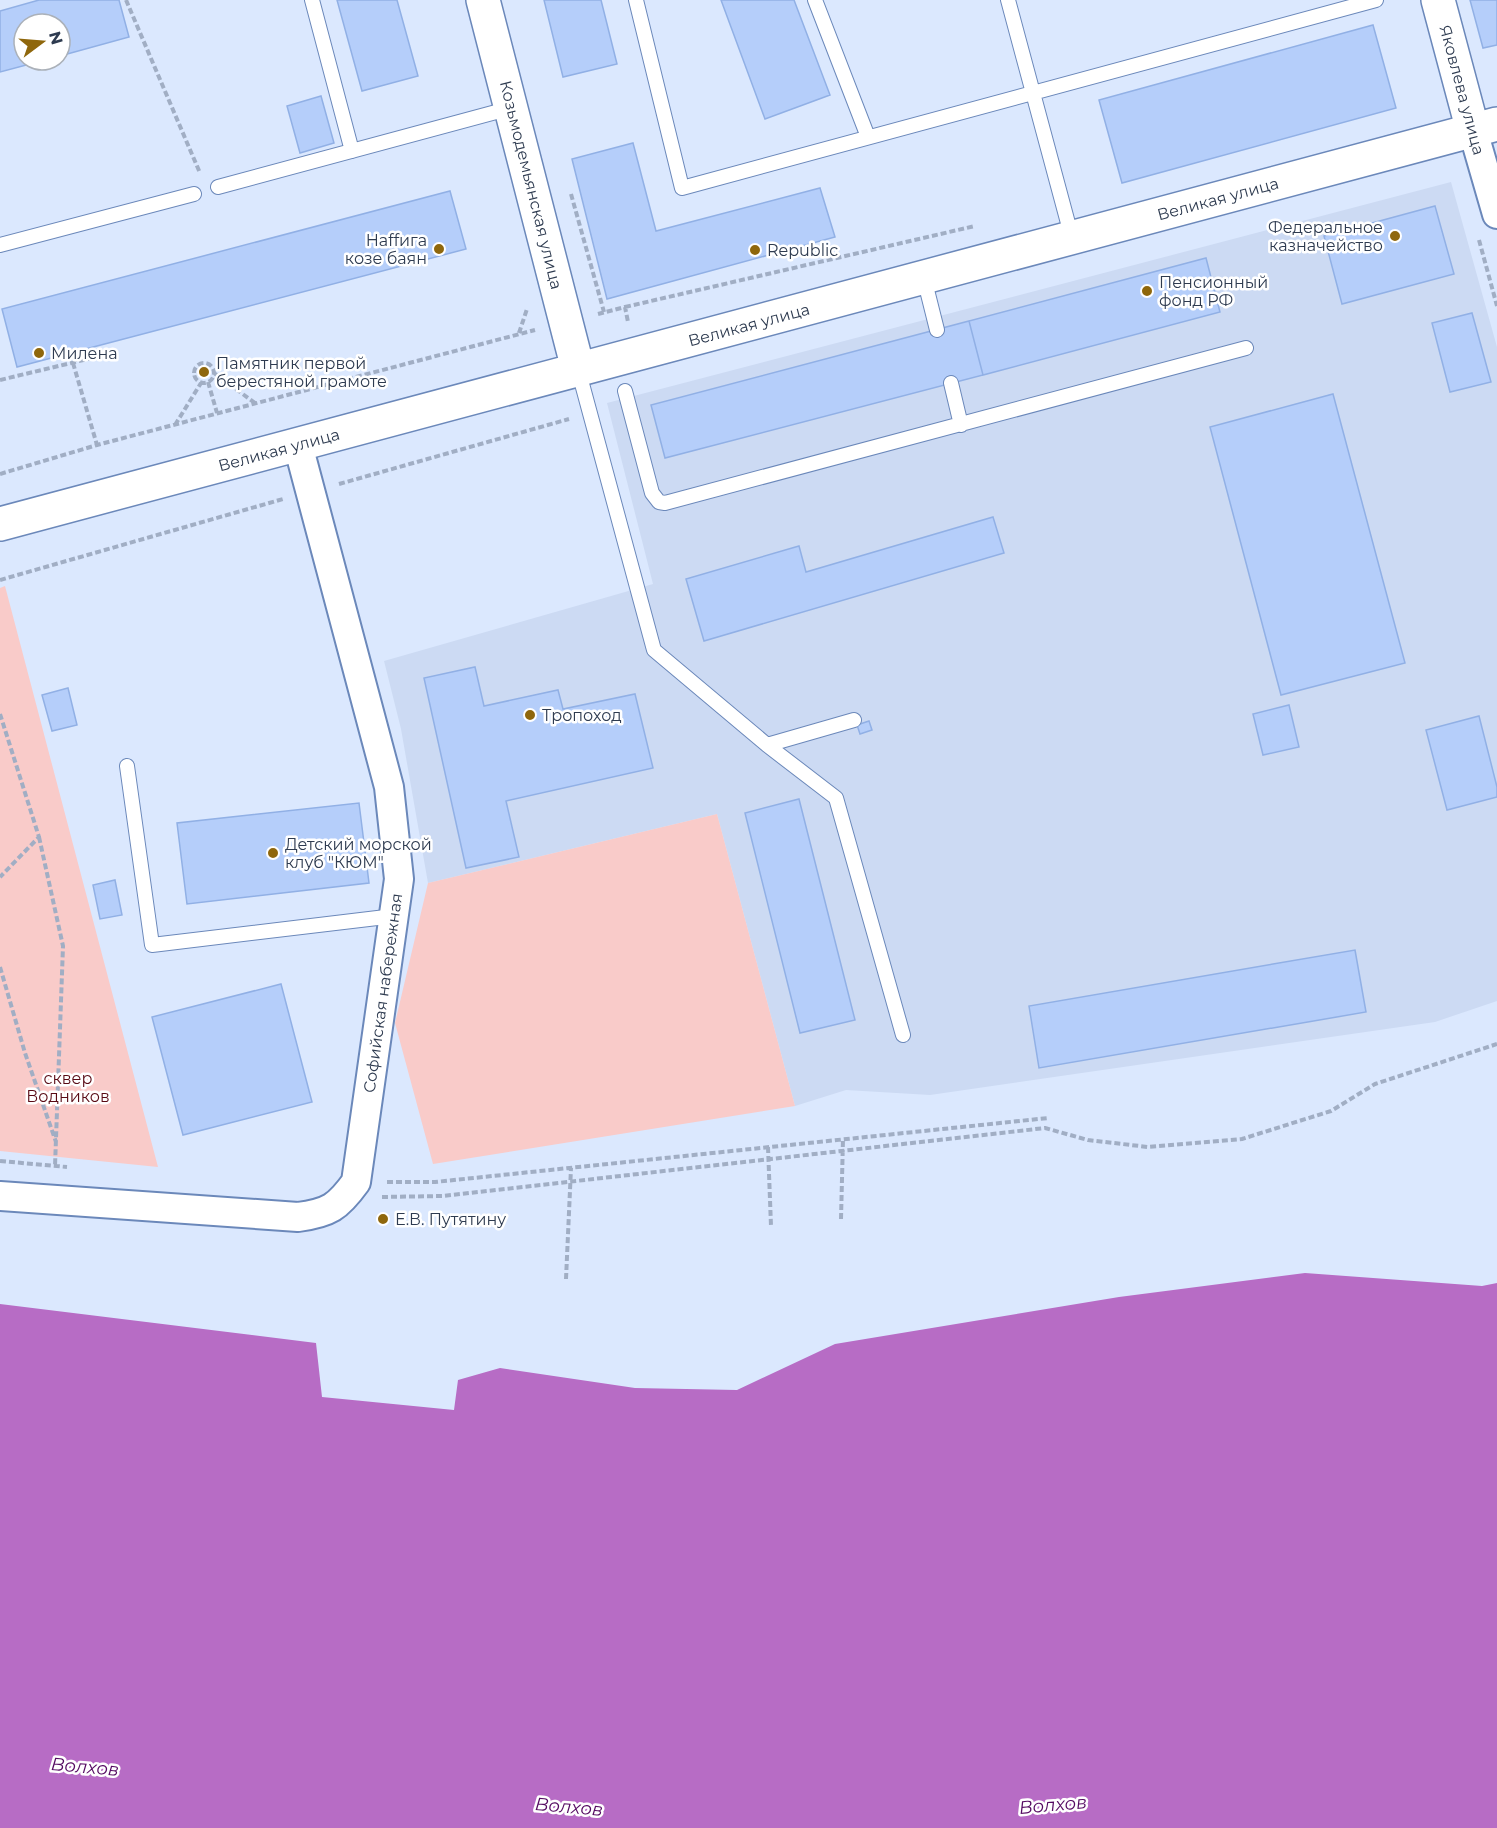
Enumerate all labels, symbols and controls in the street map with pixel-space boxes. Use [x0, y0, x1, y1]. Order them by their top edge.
north arrow [12, 12, 72, 72]
street label: Яковлева улица [1436, 23, 1488, 157]
text: N [45, 29, 67, 47]
street label: Козьмодемьянская улица [496, 79, 566, 291]
street label: Великая улица [1155, 174, 1281, 224]
place label: Федеральное казначейство [1268, 218, 1383, 255]
marker: Федеральное казначейство [1388, 229, 1402, 243]
place label: Наffига козе баян [345, 231, 427, 268]
place label: Republic [767, 241, 838, 260]
marker: Наffига козе баян [432, 242, 446, 256]
marker: Republic [748, 243, 762, 257]
place label: Пенсионный фонд РФ [1159, 273, 1268, 310]
marker: Пенсионный фонд РФ [1140, 284, 1154, 298]
street label: Великая улица [686, 300, 812, 350]
place label: Милена [51, 344, 118, 363]
marker: Милена [32, 346, 46, 360]
place label: Памятник первой берестяной грамоте [216, 354, 387, 391]
marker: Памятник первой берестяной грамоте [197, 365, 211, 379]
street label: Великая улица [216, 425, 342, 475]
place label: Тропоход [542, 706, 622, 725]
marker: Тропоход [523, 708, 537, 722]
place label: Детский морской клуб "КЮМ" [285, 835, 432, 872]
marker: Детский морской клуб "КЮМ" [266, 846, 280, 860]
street label: Софийская набережная [360, 892, 406, 1094]
park label: сквер Водников [26, 1069, 110, 1106]
place label: Е.В. Путятину [395, 1210, 506, 1229]
marker: Е.В. Путятину [376, 1212, 390, 1226]
water label: Волхов [50, 1753, 120, 1781]
water label: Волхов [1018, 1791, 1088, 1819]
water label: Волхов [534, 1793, 604, 1821]

